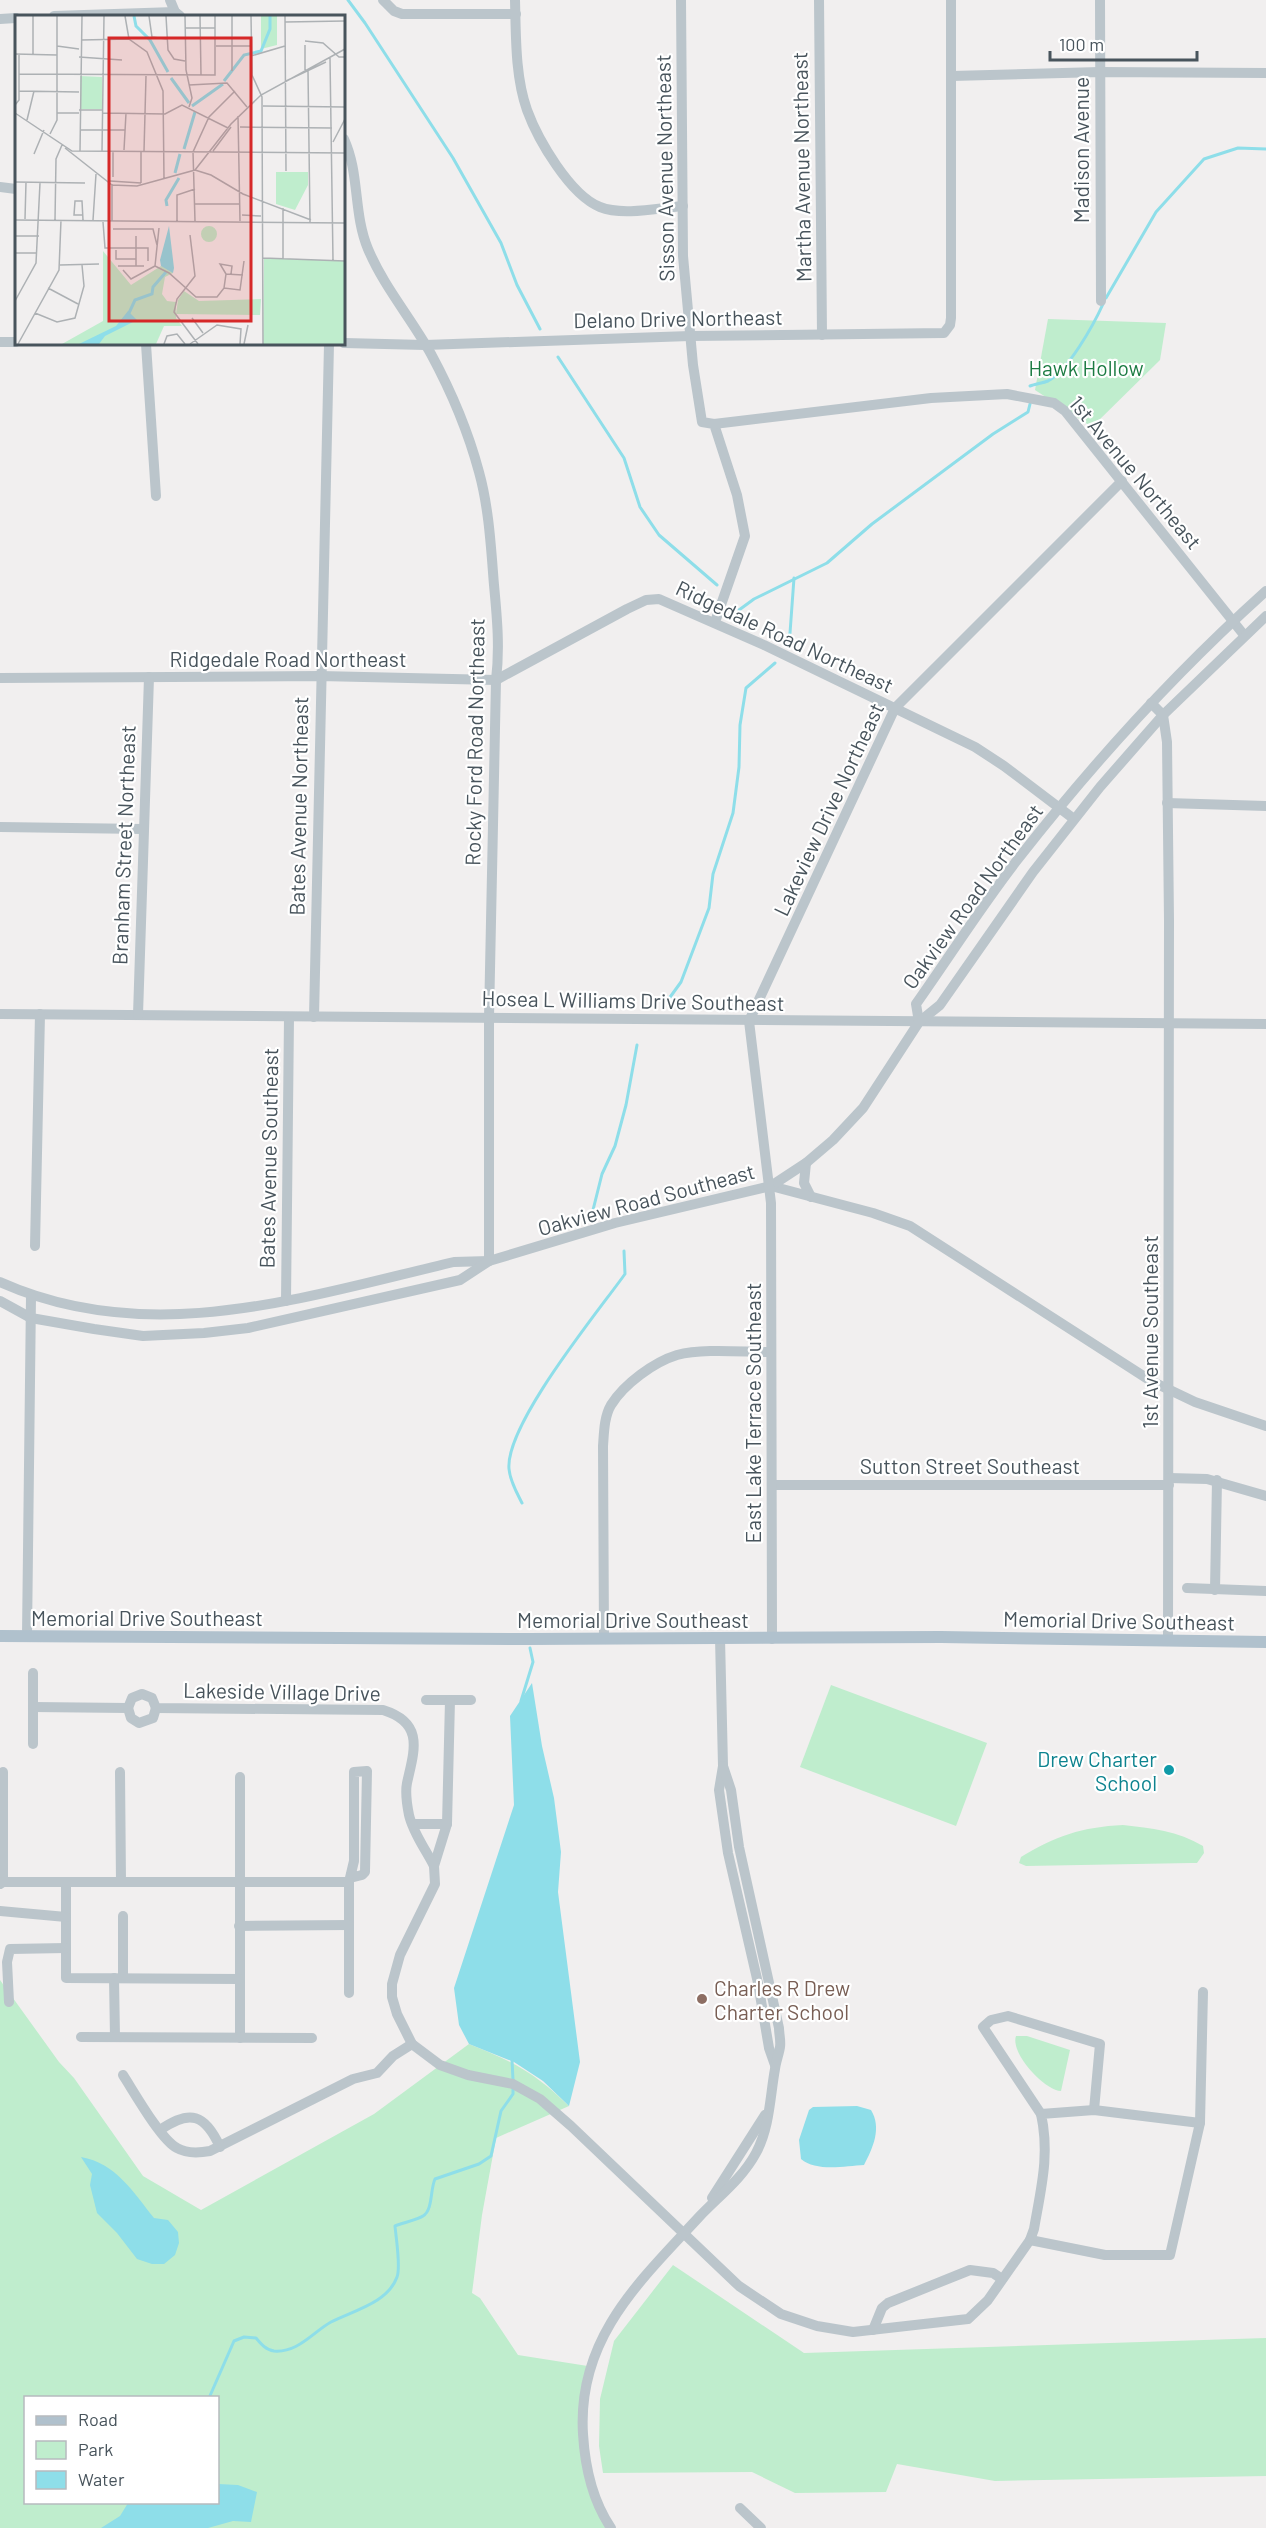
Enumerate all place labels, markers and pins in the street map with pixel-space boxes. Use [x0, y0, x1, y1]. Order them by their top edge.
place label: Drew Charter School [1037, 1746, 1157, 1795]
marker: Drew Charter School [1162, 1763, 1176, 1777]
place label: Charles R Drew Charter School [714, 1975, 850, 2024]
marker: Charles R Drew Charter School [695, 1992, 709, 2006]

